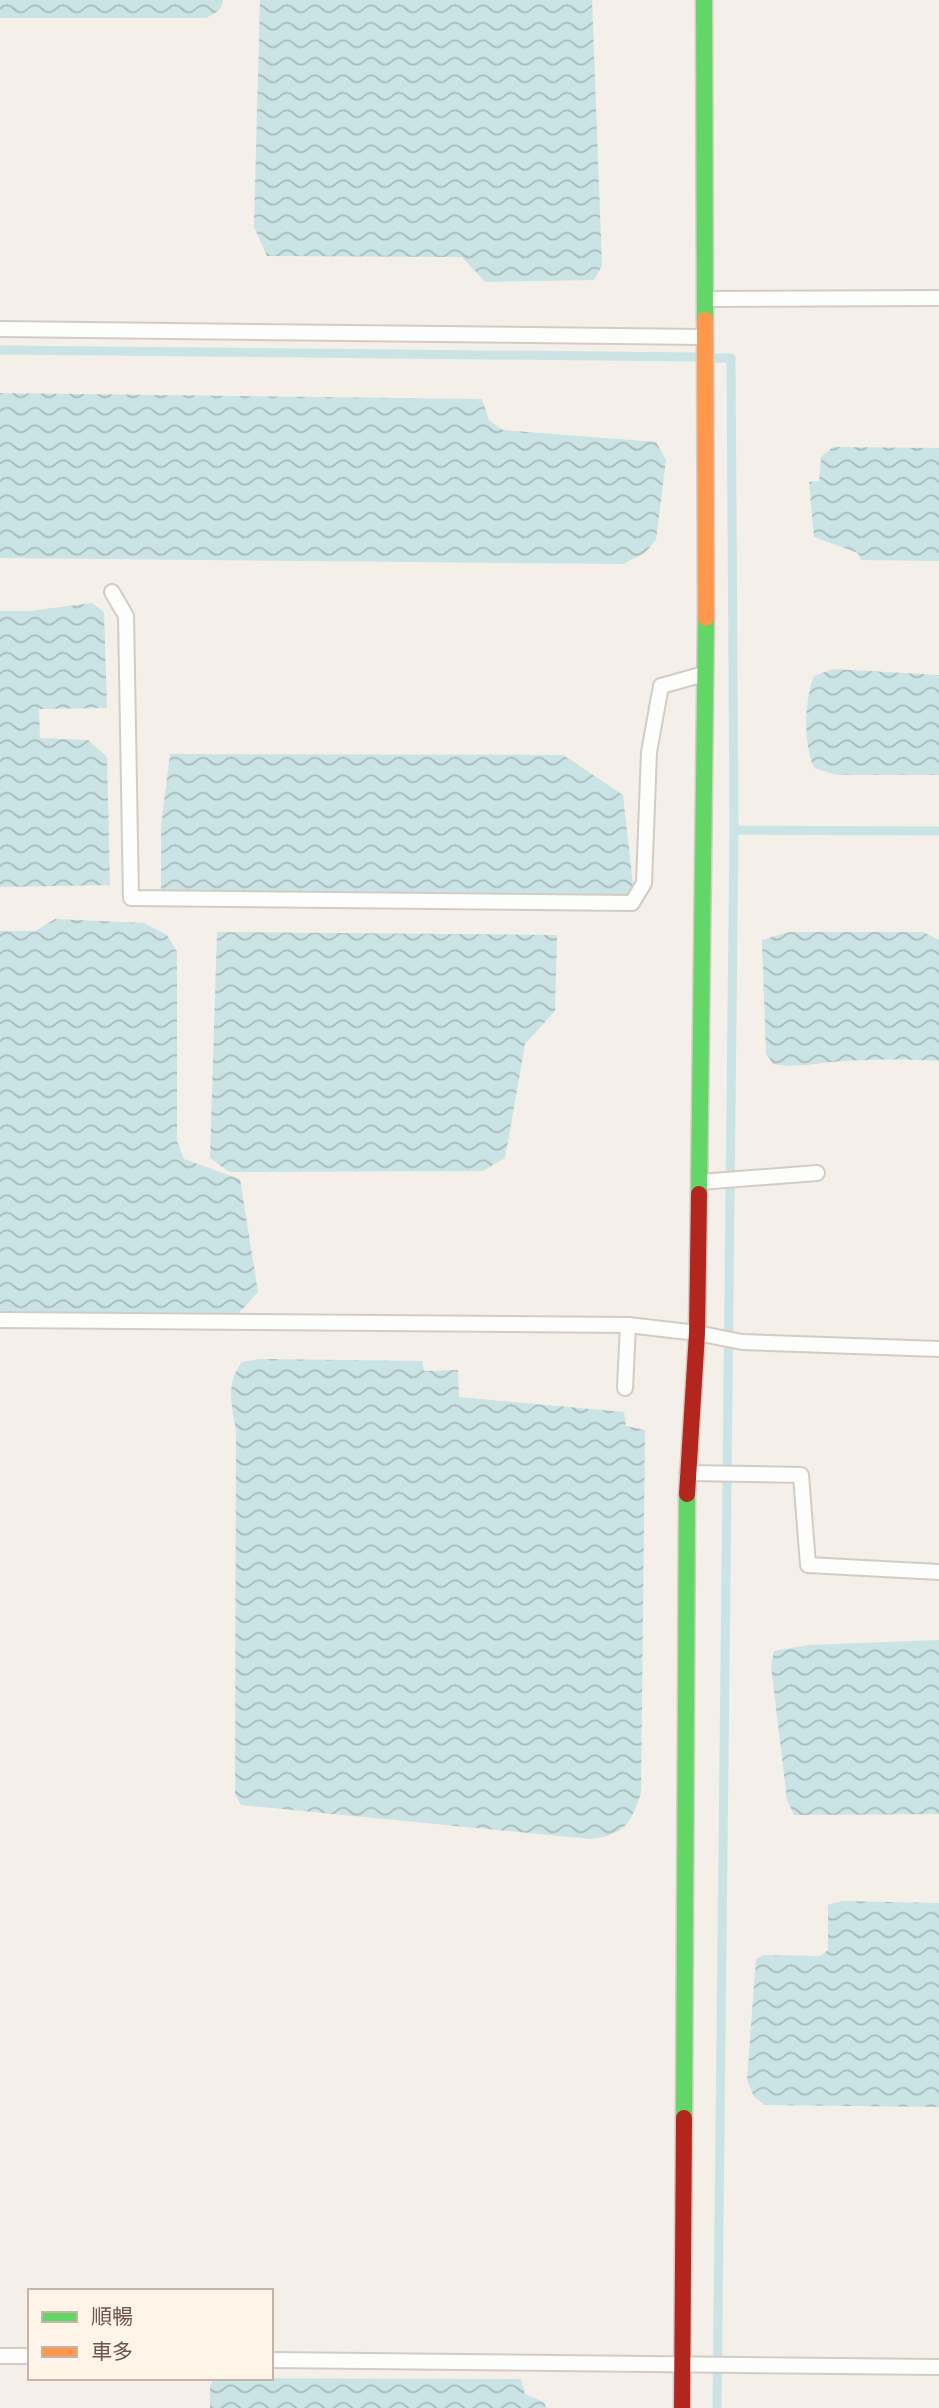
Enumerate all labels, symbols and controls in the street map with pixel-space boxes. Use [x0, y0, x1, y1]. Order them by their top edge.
legend [28, 2289, 273, 2380]
text: 順暢 [91, 2302, 133, 2332]
text: 車多 [91, 2337, 133, 2367]

